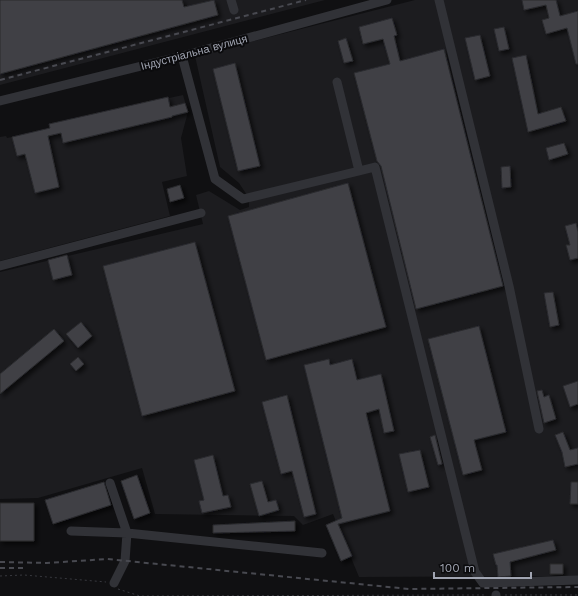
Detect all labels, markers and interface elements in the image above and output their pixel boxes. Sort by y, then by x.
street label: Індустріальна вулиця [139,32,249,73]
scale bar [434,554,531,580]
text: 100 m [440,561,475,575]

